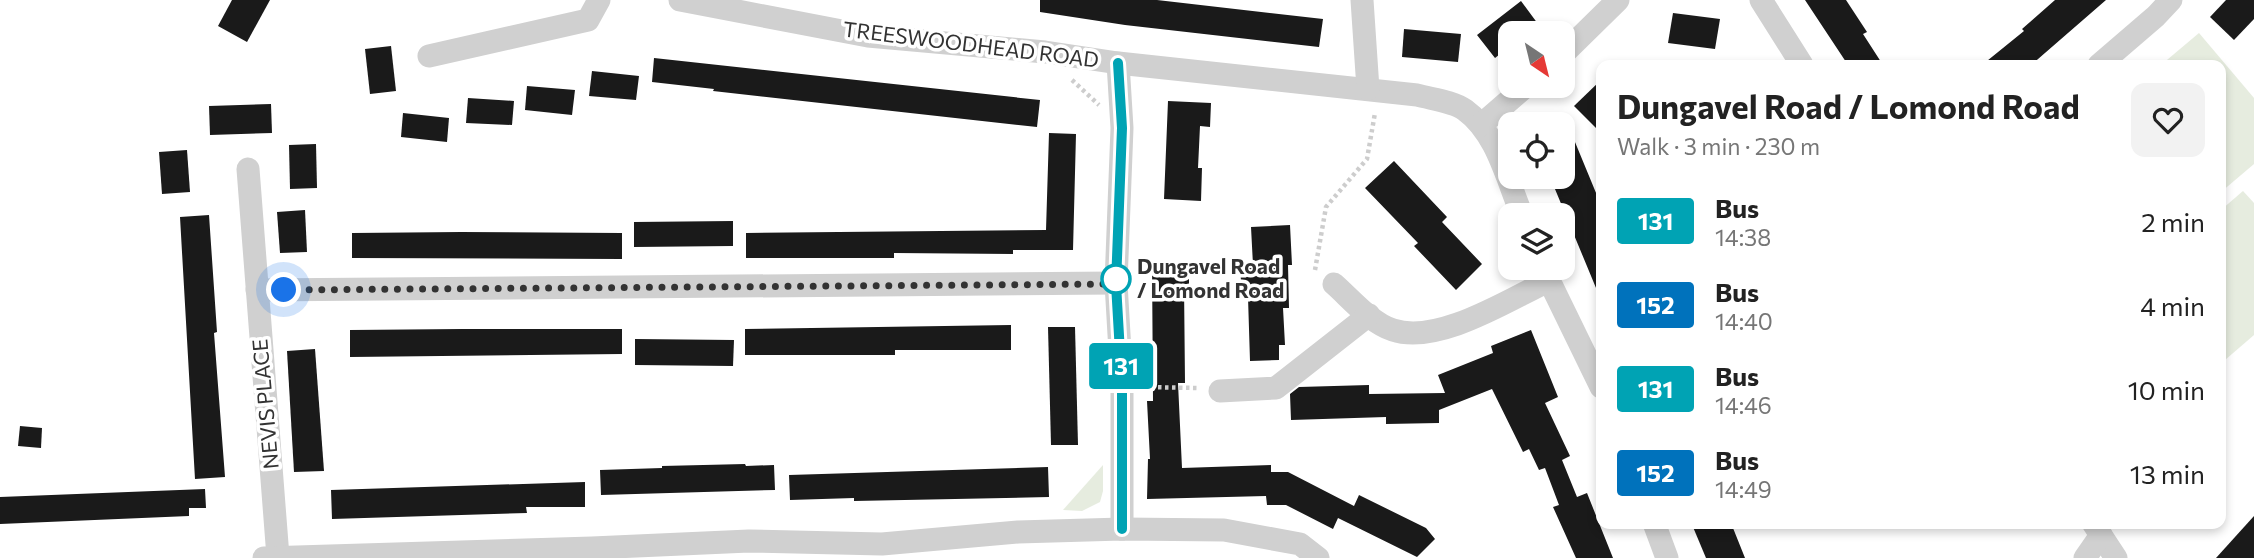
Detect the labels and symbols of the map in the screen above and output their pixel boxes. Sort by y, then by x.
street label: TREESWOODHEAD ROAD [842,15,1101,72]
north arrow [1498,21,1575,98]
place label: Dungavel Road / Lomond Road [1137,253,1284,302]
marker: Dungavel Road / Lomond Road [1101,264,1131,294]
your location [266,272,301,307]
street label: NEVIS PLACE [246,338,283,470]
line badge: 131 [1081,343,1161,389]

